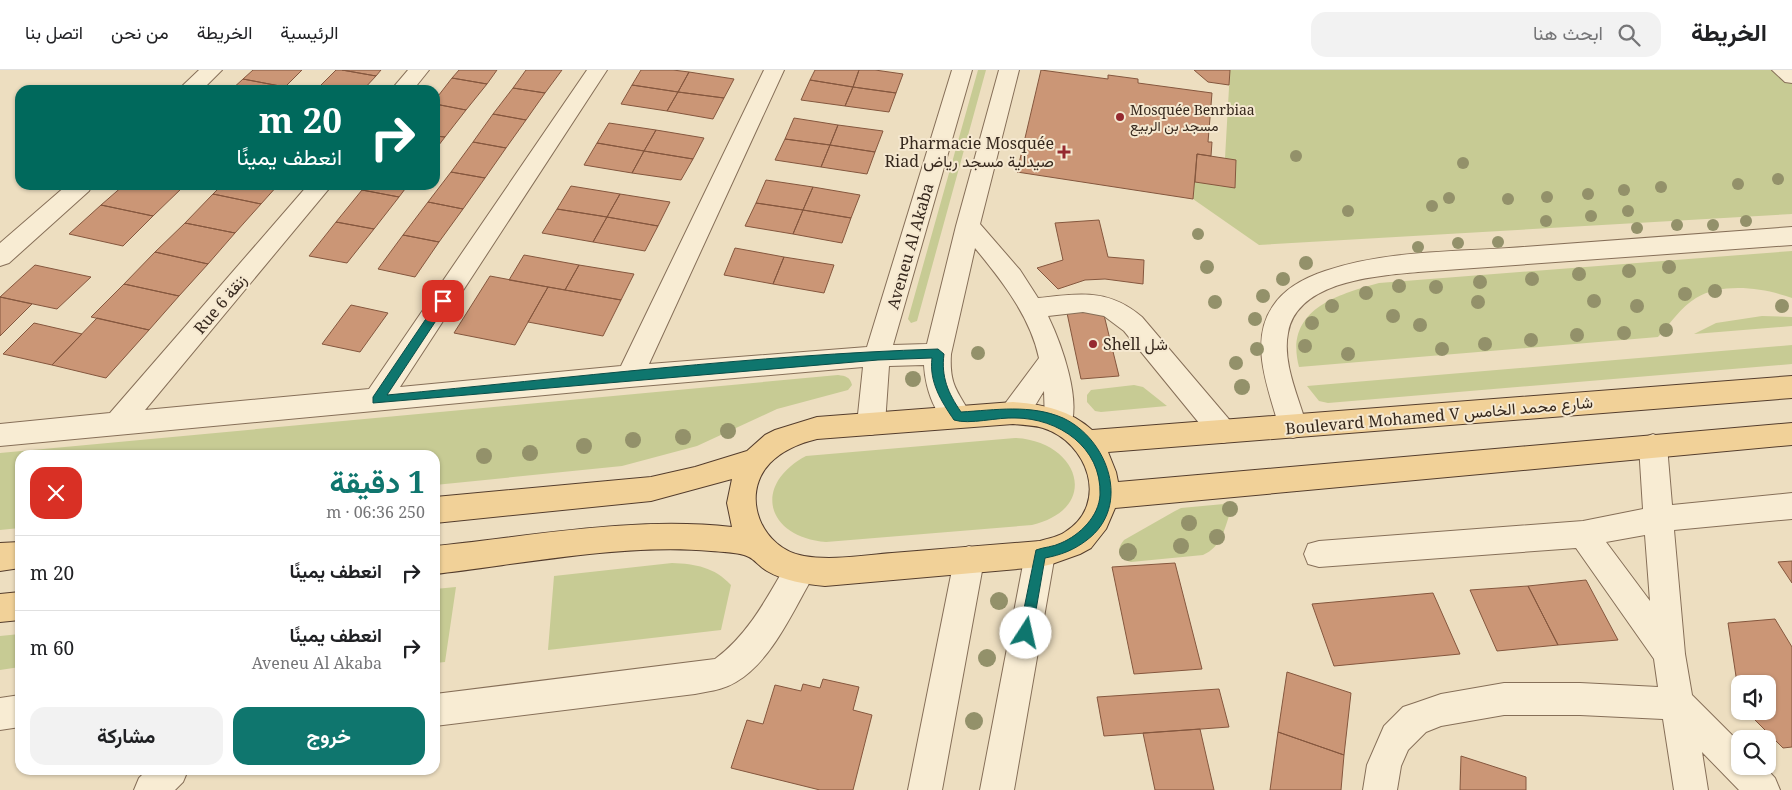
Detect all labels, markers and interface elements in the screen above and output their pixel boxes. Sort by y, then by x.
search box [1311,12,1661,57]
text: الخريطة [1691,15,1767,48]
text: اتصل بنا [25,20,83,44]
text: من نحن [111,20,169,44]
text: الخريطة [197,20,252,44]
text: الرئيسية [280,20,339,44]
text: ابحث هنا [1533,20,1603,46]
icon: search [1615,21,1643,49]
text: 20 m [259,96,342,143]
place label: Mosquée Benrbiaa مسجد بن الربيع [1130,100,1255,137]
icon: right [360,105,425,170]
marker: Mosquée Benrbiaa مسجد بن الربيع [1114,111,1126,123]
place label: Pharmacie Mosquée Riad صيدلية مسجد رياض [885,132,1054,172]
text: انعطف يمينًا [236,141,342,171]
marker: Pharmacie Mosquée Riad صيدلية مسجد رياض [1058,146,1070,158]
street label: Aveneu Al Akaba [881,180,939,312]
street label: Rue 6 زنقة [189,269,251,339]
pin [422,280,464,322]
icon: arrive [429,287,457,315]
place label: Shell شل [1103,333,1168,355]
marker: Shell شل [1087,338,1099,350]
street label: Boulevard Mohamed V شارع محمد الخامس [1284,391,1594,440]
text: 1 دقيقة [330,461,425,502]
button: close [30,467,82,519]
text: 250 m · 06:36 [326,501,425,523]
text: انعطف يمينًا [289,558,382,584]
icon: right [397,559,425,587]
text: 20 m [30,560,74,586]
position arrow [999,606,1051,658]
text: انعطف يمينًا [289,622,382,648]
icon: right [397,634,425,662]
text: 60 m [30,635,74,661]
text: Aveneu Al Akaba [252,652,382,674]
map controls [1731,675,1776,775]
button: sound [1731,675,1776,720]
button: مشاركة [30,707,223,765]
button: خروج [233,707,425,765]
button: search [1731,730,1776,775]

